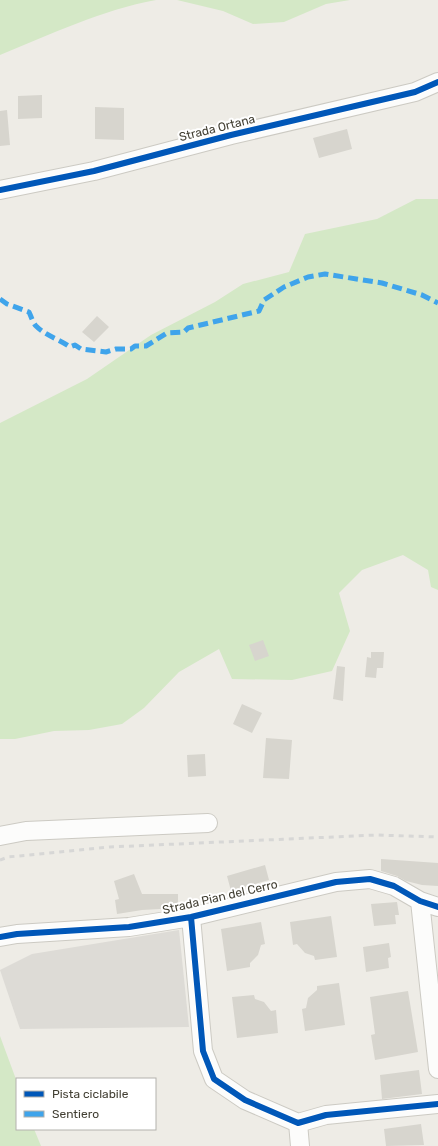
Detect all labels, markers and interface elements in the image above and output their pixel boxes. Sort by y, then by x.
street label: Strada Ortana [178,112,256,144]
street label: Strada Pian del Cerro [161,877,279,917]
legend [16,1078,156,1130]
text: Pista ciclabile [52,1087,129,1101]
text: Sentiero [52,1107,99,1121]

